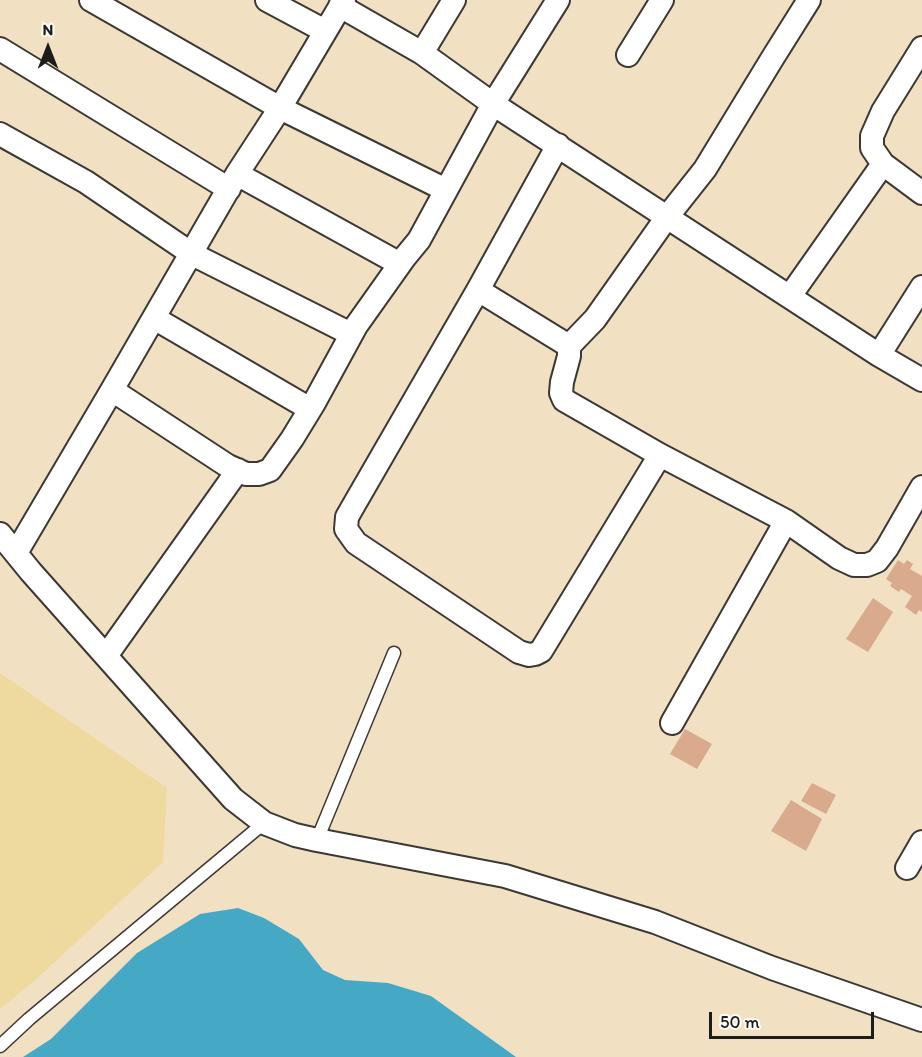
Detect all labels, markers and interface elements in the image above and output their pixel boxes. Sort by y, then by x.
north arrow [18,18,78,78]
text: N [43,20,53,39]
scale bar [712,1000,877,1038]
text: 50 m [720,1011,760,1033]

